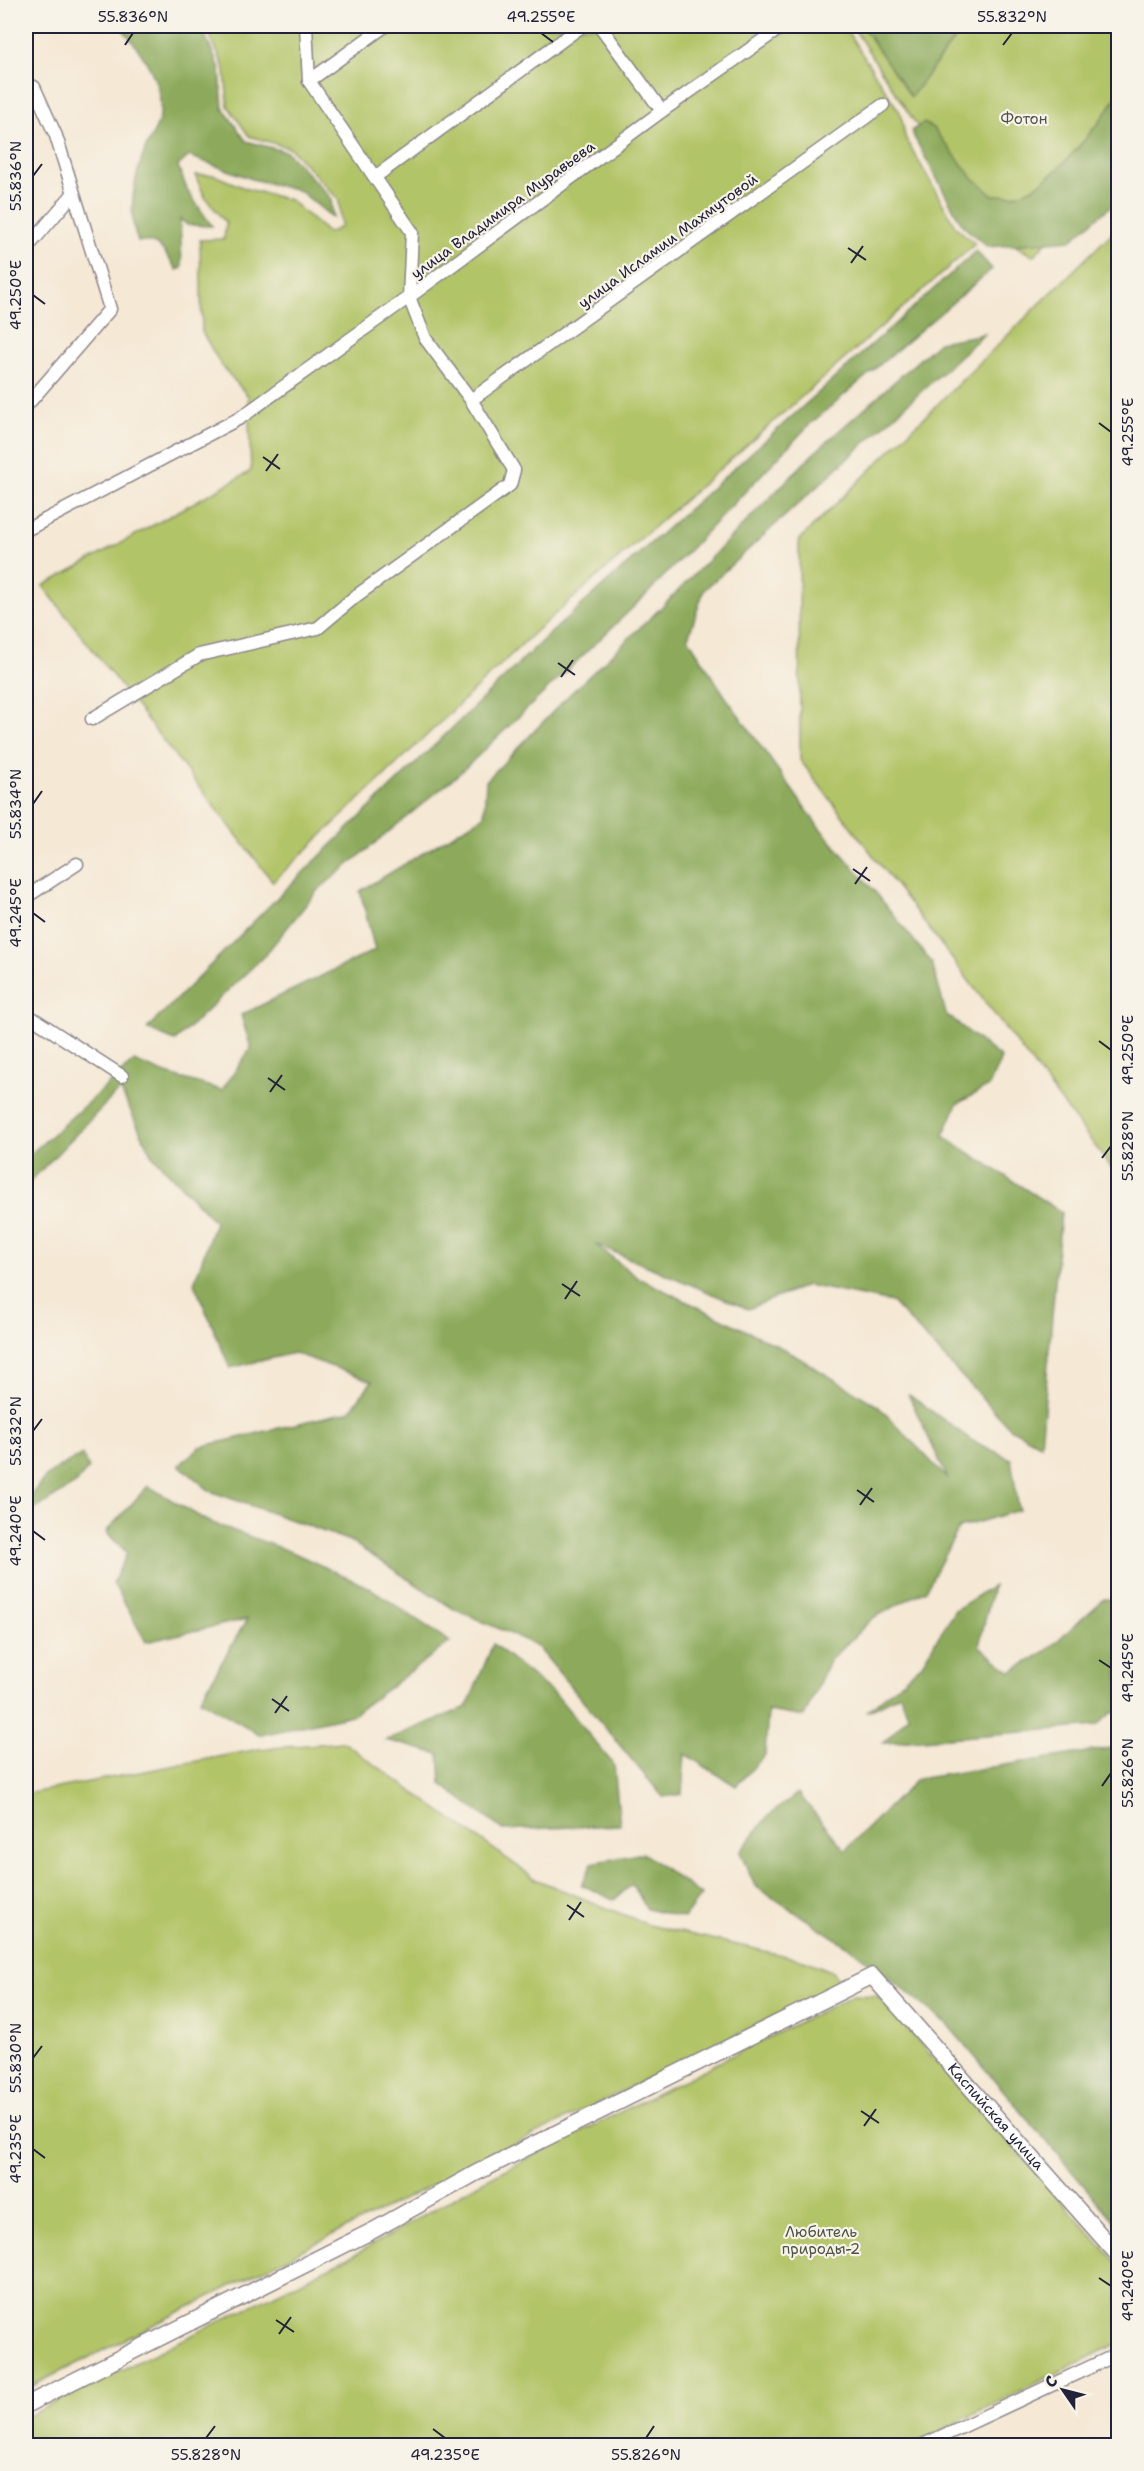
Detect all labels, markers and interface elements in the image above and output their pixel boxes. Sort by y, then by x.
text: 55.836°N [98,7,168,27]
text: 49.255°E [507,7,575,27]
text: 55.832°N [977,7,1047,27]
park label: Фотон [1001,109,1047,129]
street label: улица Владимира Муравьева [407,136,600,284]
text: 55.836°N [6,141,26,211]
street label: улица Исламии Махмутовой [574,169,762,313]
text: 49.250°E [6,260,26,330]
text: 49.255°E [1118,398,1138,466]
text: 55.834°N [6,769,26,839]
text: 49.245°E [6,878,26,948]
text: 49.250°E [1118,1015,1138,1085]
text: 55.828°N [1118,1111,1138,1181]
text: 55.832°N [6,1396,26,1466]
text: 49.240°E [6,1495,26,1567]
text: 49.245°E [1118,1633,1138,1703]
text: 55.826°N [1118,1738,1138,1808]
text: 55.830°N [6,2023,26,2093]
street label: Каспийская улица [943,2059,1049,2175]
text: 49.235°E [6,2114,26,2184]
park label: Любитель природы-2 [782,2222,860,2259]
text: 49.240°E [1118,2250,1138,2322]
north arrow [1033,2360,1093,2420]
text: С [1040,2371,1063,2392]
text: 55.828°N [171,2445,241,2465]
text: 49.235°E [410,2445,480,2465]
text: 55.826°N [611,2445,681,2465]

